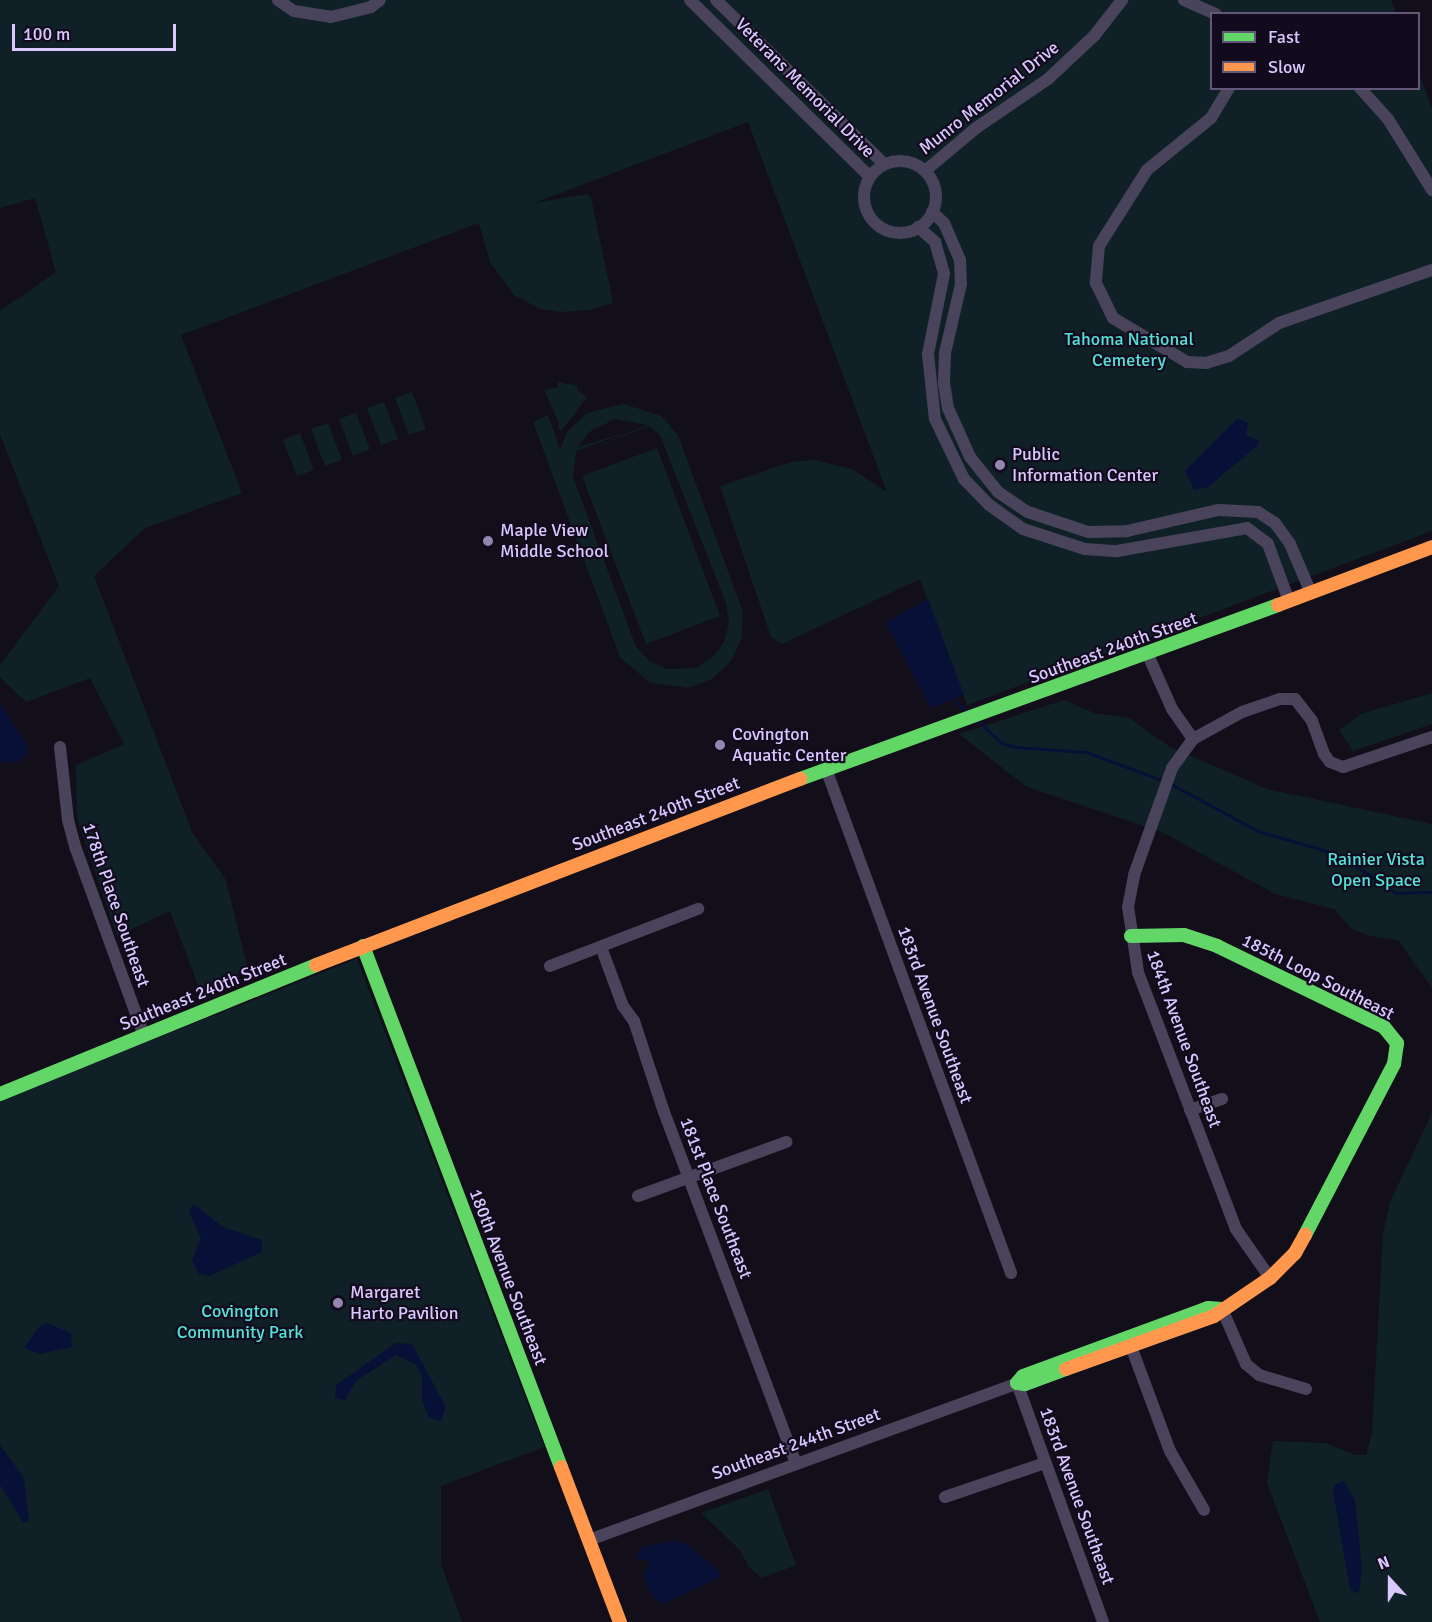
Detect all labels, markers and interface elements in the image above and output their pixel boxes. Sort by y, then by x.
scale bar [15,12,178,50]
legend [1210,12,1420,90]
street label: Veterans Memorial Drive [731,14,879,162]
text: 100 m [23,23,70,45]
text: Fast [1268,26,1300,48]
street label: Munro Memorial Drive [915,37,1063,159]
text: Slow [1268,56,1305,78]
park label: Tahoma National Cemetery [1064,329,1194,372]
place label: Public Information Center [1012,444,1158,486]
marker: Public Information Center [993,458,1007,472]
place label: Maple View Middle School [500,520,609,562]
marker: Maple View Middle School [481,534,495,548]
street label: Southeast 240th Street [1026,607,1200,689]
place label: Covington Aquatic Center [732,724,846,766]
marker: Covington Aquatic Center [713,738,727,752]
street label: Southeast 240th Street [569,772,743,856]
street label: 178th Place Southeast [78,820,154,990]
park label: Rainier Vista Open Space [1327,849,1425,892]
street label: 183rd Avenue Southeast [893,923,977,1107]
street label: 185th Loop Southeast [1238,929,1398,1025]
street label: 184th Avenue Southeast [1142,947,1226,1131]
street label: Southeast 240th Street [117,949,289,1035]
street label: 181st Place Southeast [675,1114,757,1282]
street label: 180th Avenue Southeast [464,1186,552,1368]
place label: Margaret Harto Pavilion [350,1282,458,1324]
marker: Margaret Harto Pavilion [331,1296,345,1310]
park label: Covington Community Park [177,1301,303,1344]
street label: Southeast 244th Street [709,1403,883,1485]
street label: 183rd Avenue Southeast [1035,1404,1119,1588]
north arrow [1360,1550,1420,1610]
text: N [1375,1552,1392,1575]

